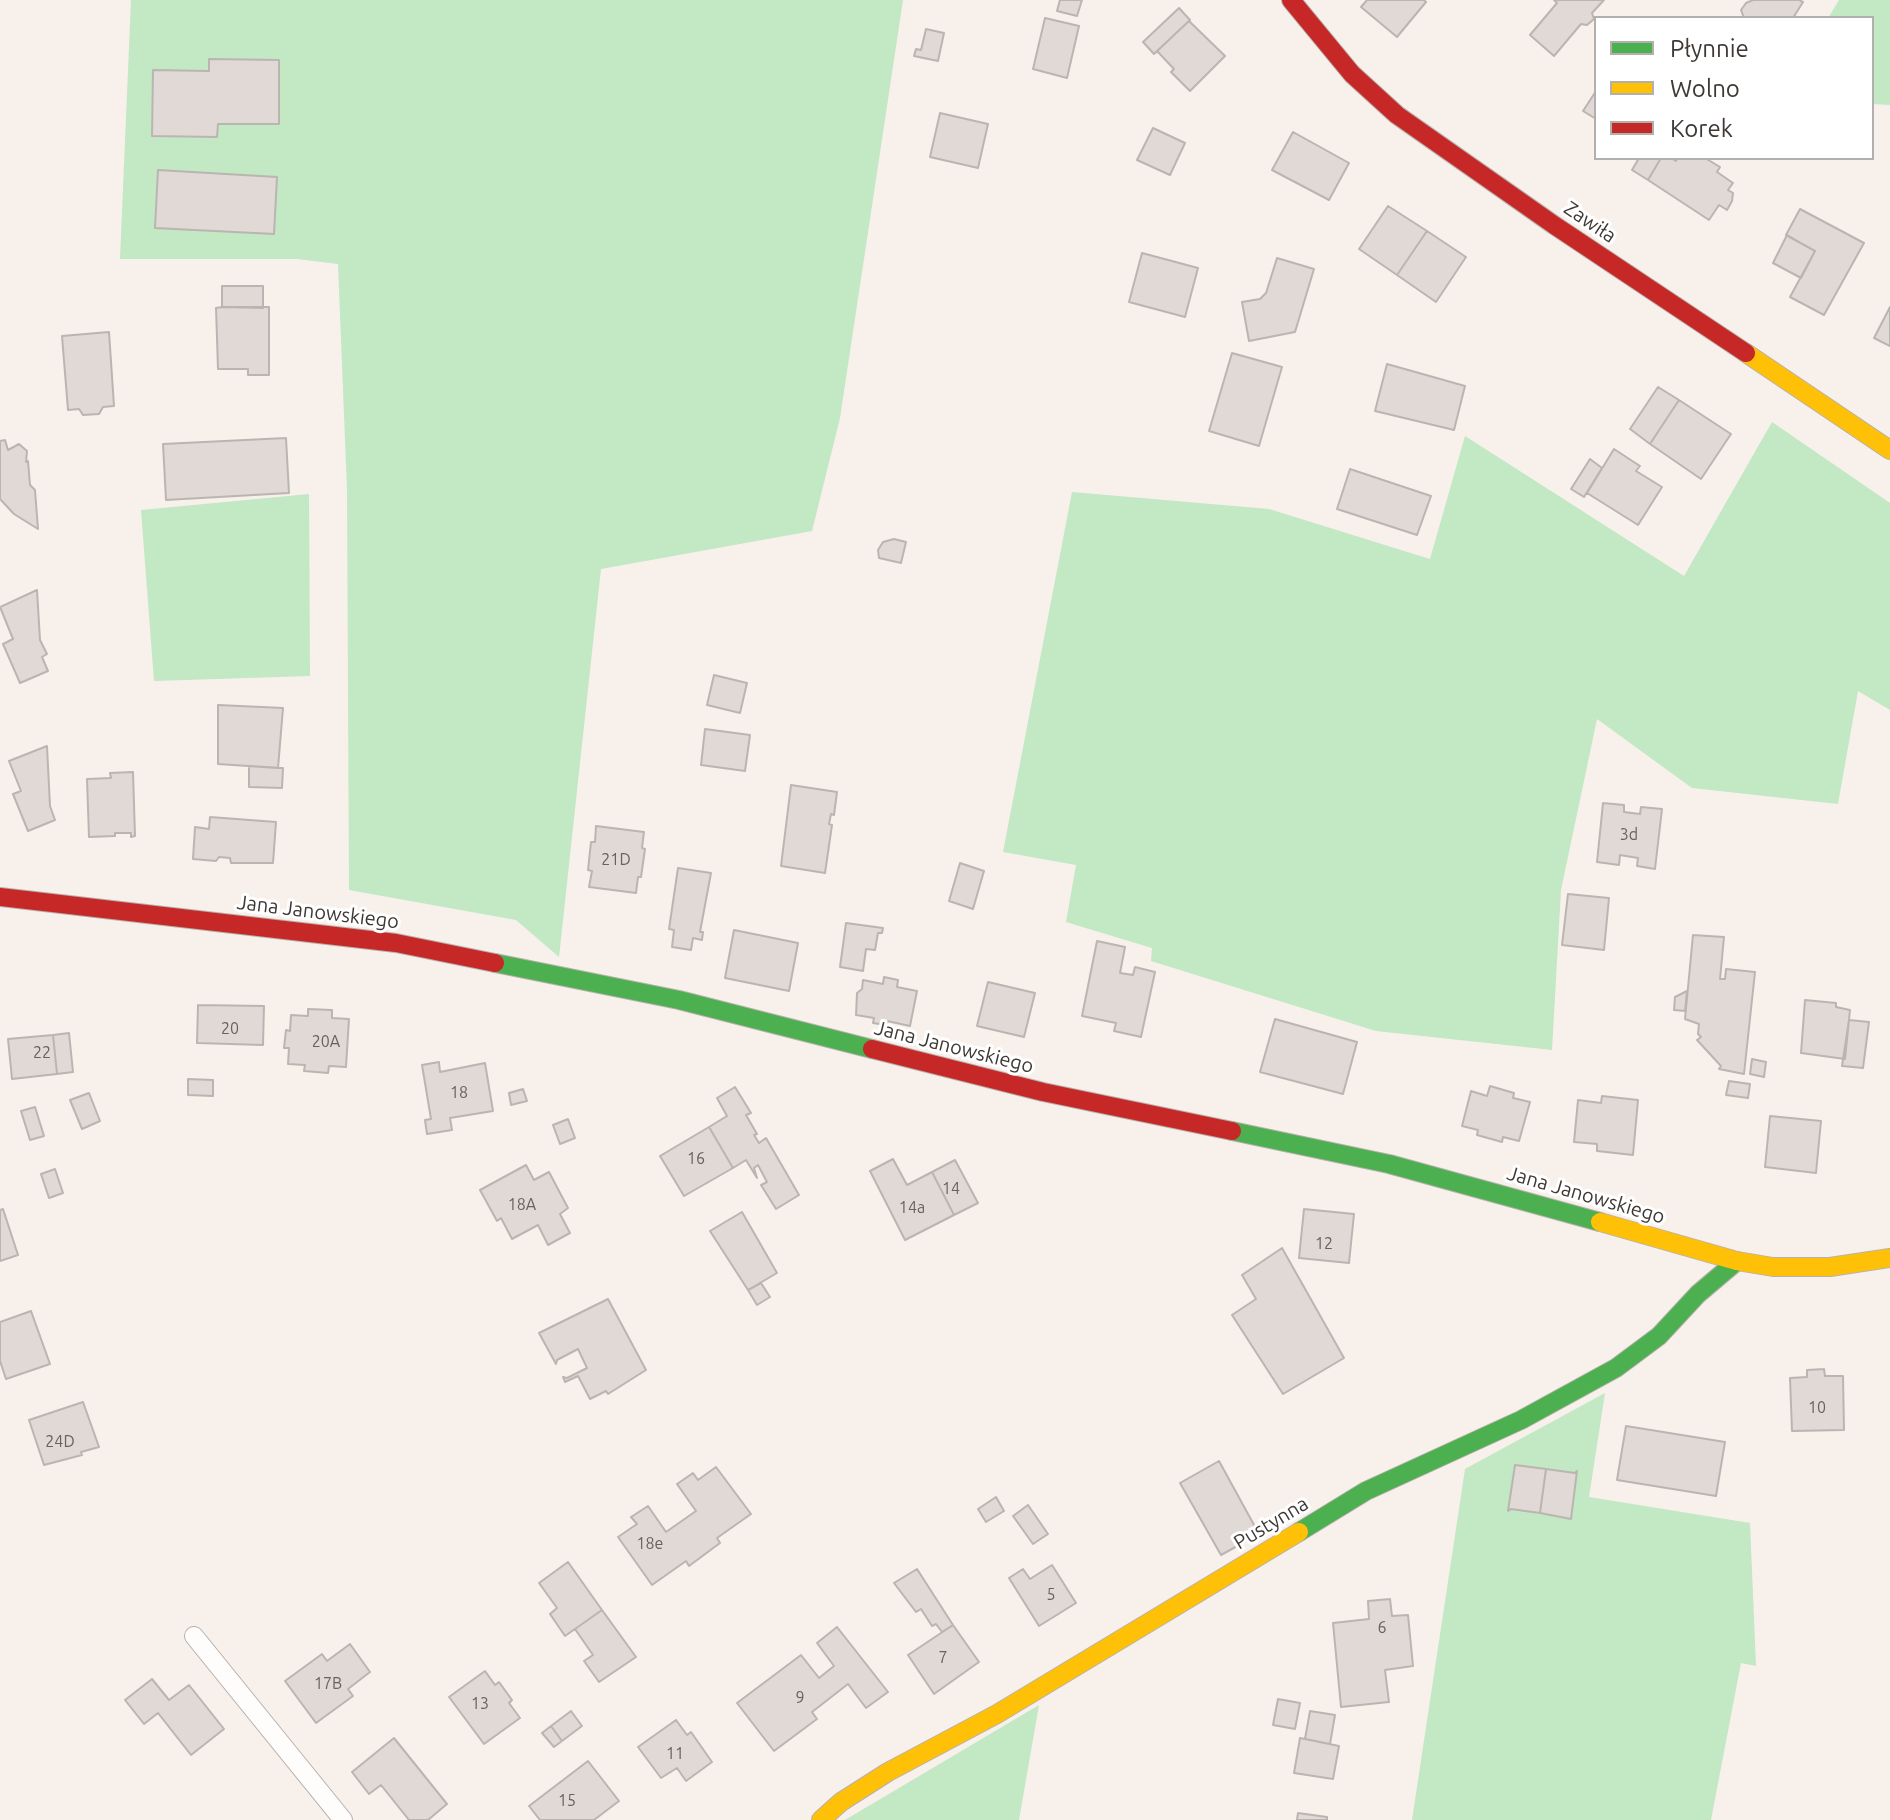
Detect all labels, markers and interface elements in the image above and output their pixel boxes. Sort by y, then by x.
legend [1594,16,1874,160]
text: Płynnie [1670,35,1749,62]
text: Wolno [1670,75,1740,102]
text: Korek [1670,115,1733,142]
street label: Zawiła [1559,196,1621,248]
house number: 3d [1620,825,1638,845]
house number: 21D [601,850,631,870]
street label: Jana Janowskiego [236,890,400,934]
street label: Jana Janowskiego [872,1016,1036,1078]
house number: 20 [221,1019,239,1039]
house number: 20A [312,1032,340,1052]
house number: 22 [33,1043,51,1063]
house number: 18 [450,1083,468,1103]
house number: 16 [687,1149,705,1169]
street label: Jana Janowskiego [1504,1161,1668,1229]
house number: 14 [942,1179,960,1199]
house number: 18A [508,1195,536,1215]
house number: 14a [899,1198,925,1218]
house number: 12 [1315,1234,1333,1254]
house number: 10 [1808,1398,1826,1418]
house number: 24D [45,1432,75,1452]
street label: Pustynna [1229,1491,1313,1555]
house number: 18e [637,1534,663,1554]
house number: 5 [1046,1585,1056,1605]
house number: 6 [1377,1618,1387,1638]
house number: 7 [938,1648,948,1668]
house number: 17B [314,1674,342,1694]
house number: 9 [795,1688,805,1708]
house number: 13 [471,1694,489,1714]
house number: 11 [666,1744,684,1764]
house number: 15 [558,1791,576,1811]

